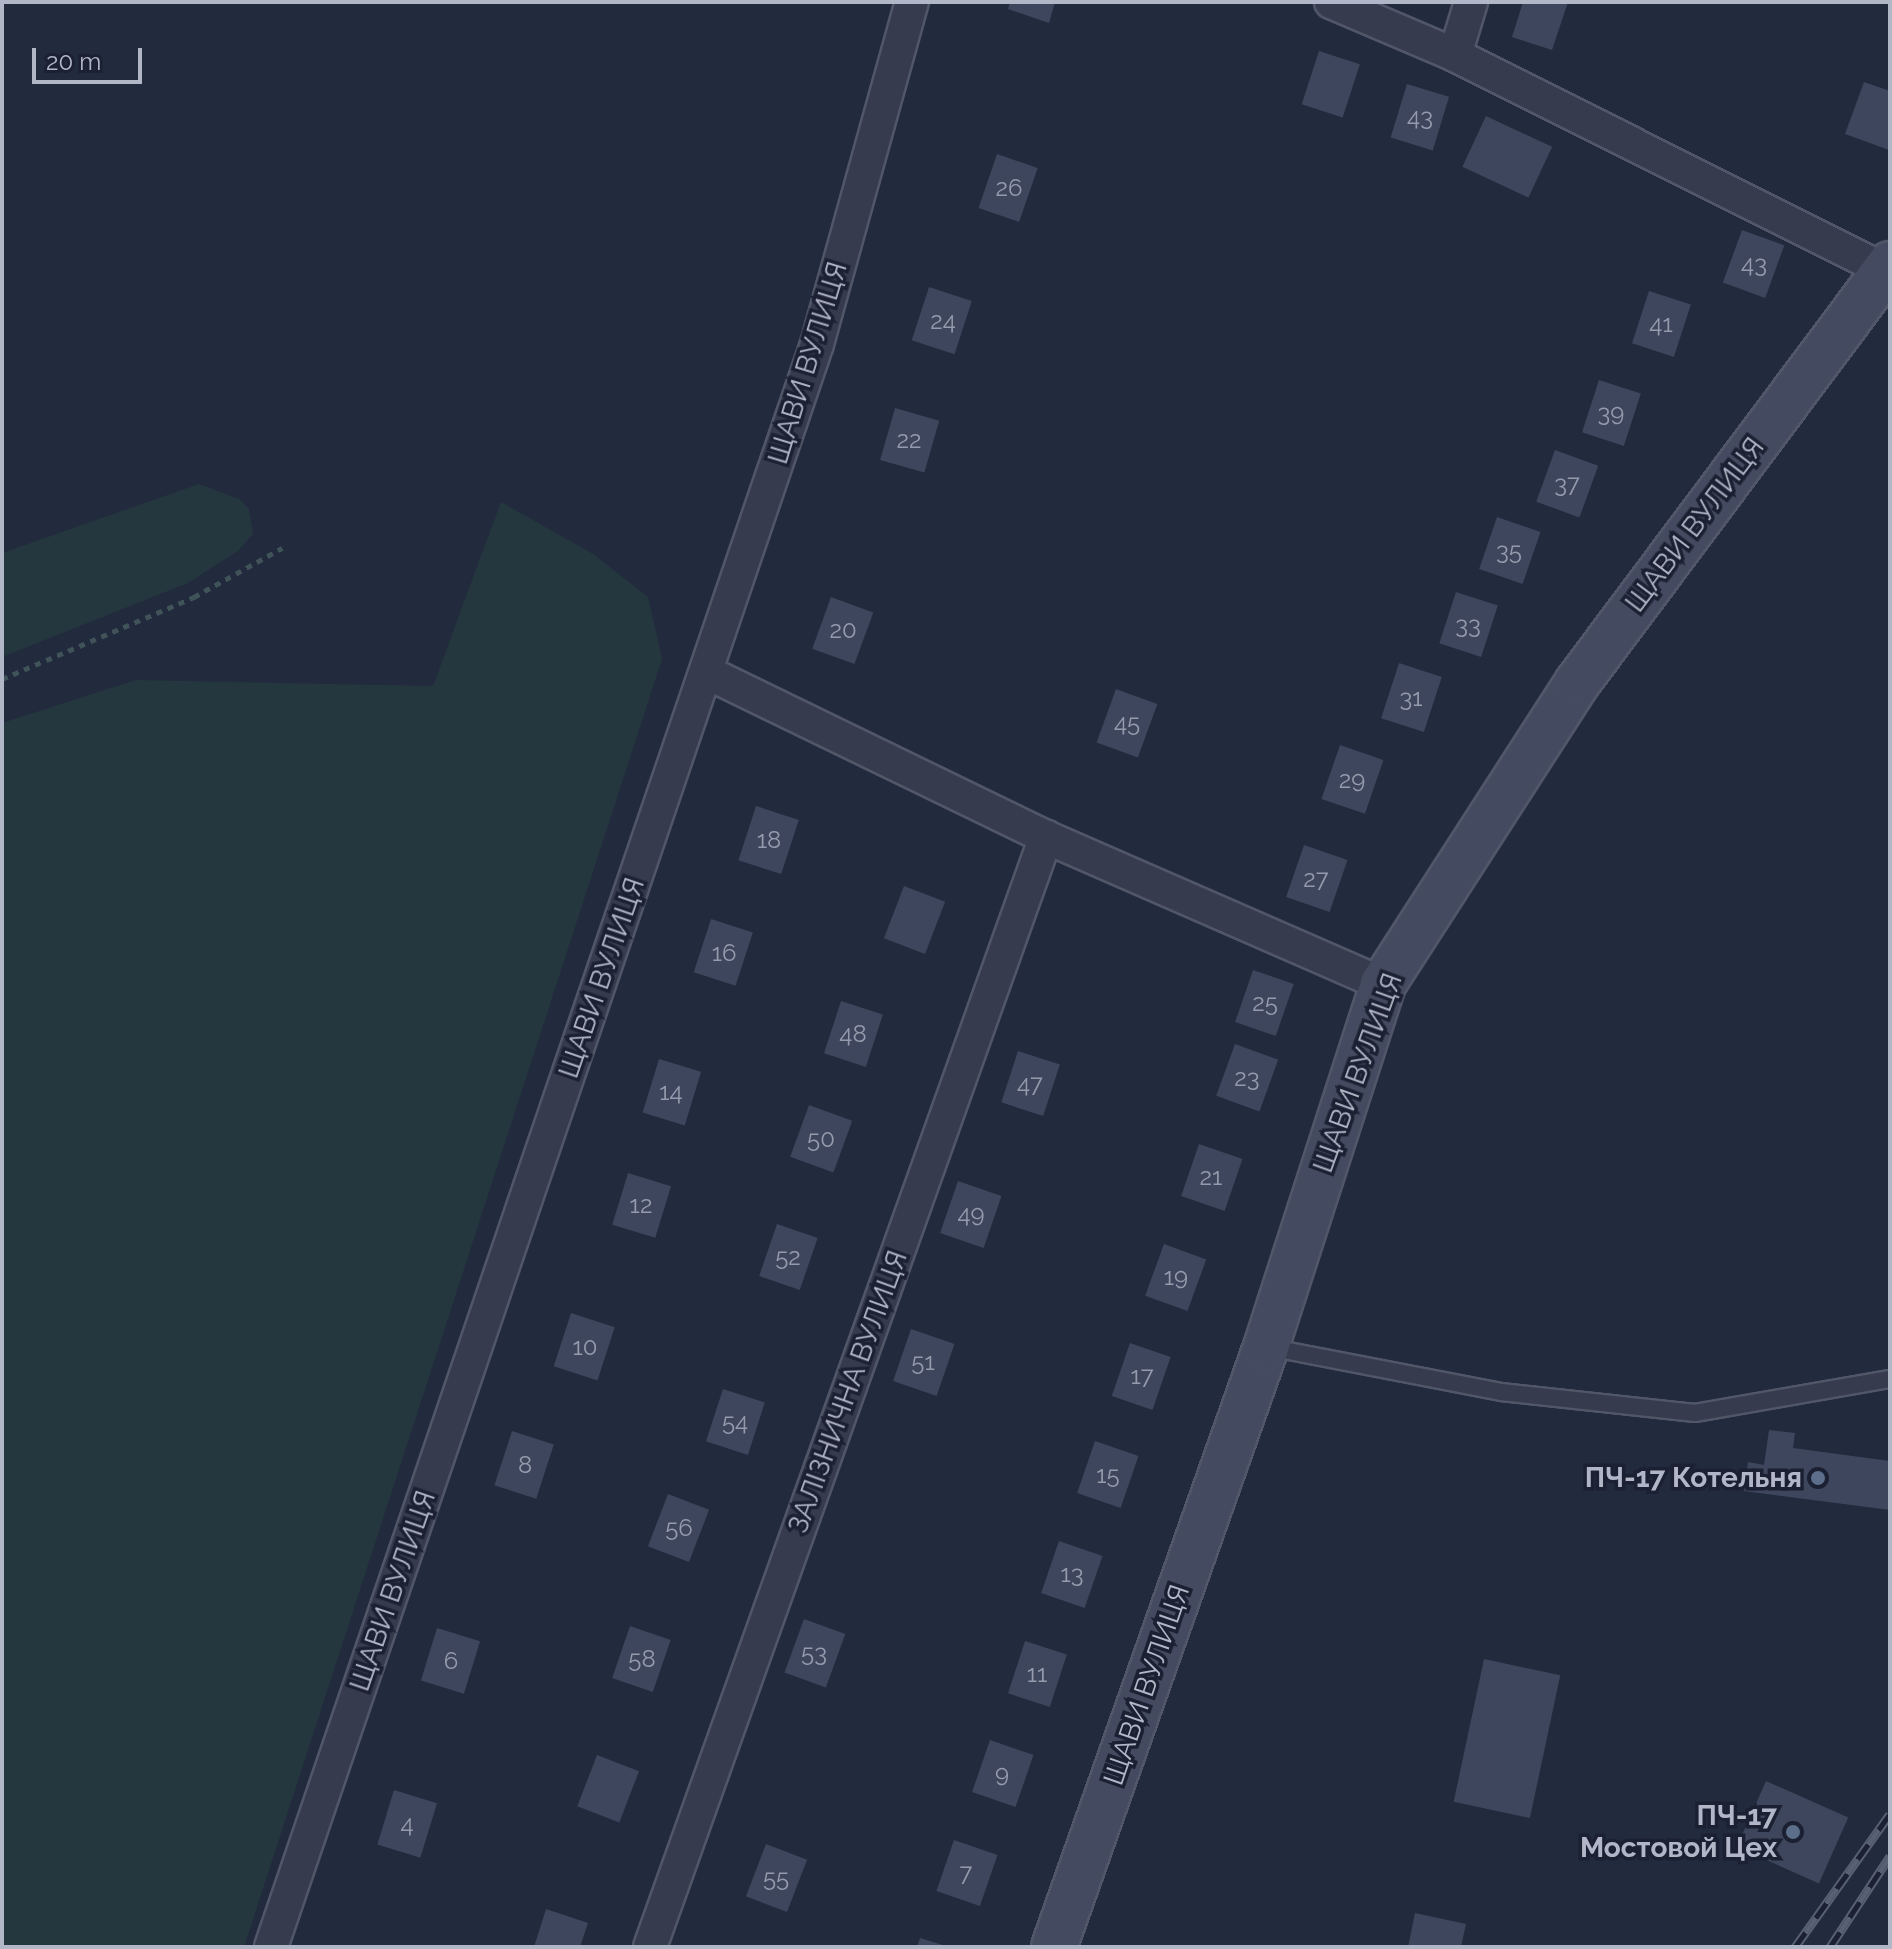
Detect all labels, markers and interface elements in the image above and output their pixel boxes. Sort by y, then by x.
scale bar [36,32,146,82]
text: 20 m [46,47,101,76]
house number: 43 [1407,103,1433,131]
house number: 26 [996,174,1022,202]
house number: 43 [1741,250,1767,278]
street label: ЩАВИ ВУЛИЦЯ [761,258,855,468]
house number: 24 [930,307,956,335]
house number: 41 [1649,310,1673,338]
house number: 39 [1598,399,1624,427]
house number: 22 [896,426,922,454]
street label: ЩАВИ ВУЛИЦЯ [1619,431,1771,619]
house number: 37 [1554,470,1580,498]
house number: 35 [1496,537,1522,565]
house number: 33 [1455,611,1481,639]
house number: 20 [829,616,857,644]
house number: 31 [1399,684,1423,712]
house number: 45 [1114,709,1140,737]
house number: 29 [1339,766,1365,794]
house number: 18 [757,826,781,854]
house number: 27 [1303,865,1329,893]
street label: ЩАВИ ВУЛИЦЯ [552,873,652,1083]
house number: 16 [712,939,736,967]
street label: ЩАВИ ВУЛИЦЯ [1306,969,1410,1177]
house number: 25 [1252,989,1278,1017]
house number: 48 [839,1020,867,1048]
house number: 23 [1234,1064,1260,1092]
house number: 47 [1017,1070,1043,1098]
house number: 14 [659,1078,683,1106]
house number: 50 [807,1125,835,1153]
house number: 21 [1200,1163,1222,1191]
house number: 12 [630,1191,652,1219]
house number: 49 [957,1200,985,1228]
house number: 52 [775,1243,801,1271]
street label: ЗАЛІЗНИЧНА ВУЛИЦЯ [781,1246,915,1538]
house number: 19 [1164,1263,1188,1291]
house number: 10 [573,1333,597,1361]
house number: 51 [911,1348,935,1376]
house number: 17 [1131,1362,1153,1390]
house number: 54 [722,1408,748,1436]
house number: 8 [518,1451,532,1479]
house number: 15 [1096,1461,1120,1489]
place label: ПЧ-17 Котельня [1585,1461,1802,1495]
marker: ПЧ-17 Котельня [1809,1469,1827,1487]
street label: ЩАВИ ВУЛИЦЯ [343,1486,443,1696]
house number: 56 [665,1514,693,1542]
house number: 13 [1060,1560,1084,1588]
street label: ЩАВИ ВУЛИЦЯ [1097,1580,1197,1790]
house number: 53 [801,1639,827,1667]
house number: 58 [628,1645,656,1673]
house number: 6 [444,1647,458,1675]
house number: 11 [1027,1660,1047,1688]
house number: 9 [995,1760,1009,1788]
place label: ПЧ-17 Мостовой Цех [1580,1799,1777,1865]
house number: 4 [400,1810,414,1838]
marker: ПЧ-17 Мостовой Цех [1784,1823,1802,1841]
house number: 7 [960,1859,972,1887]
house number: 55 [763,1864,789,1892]

